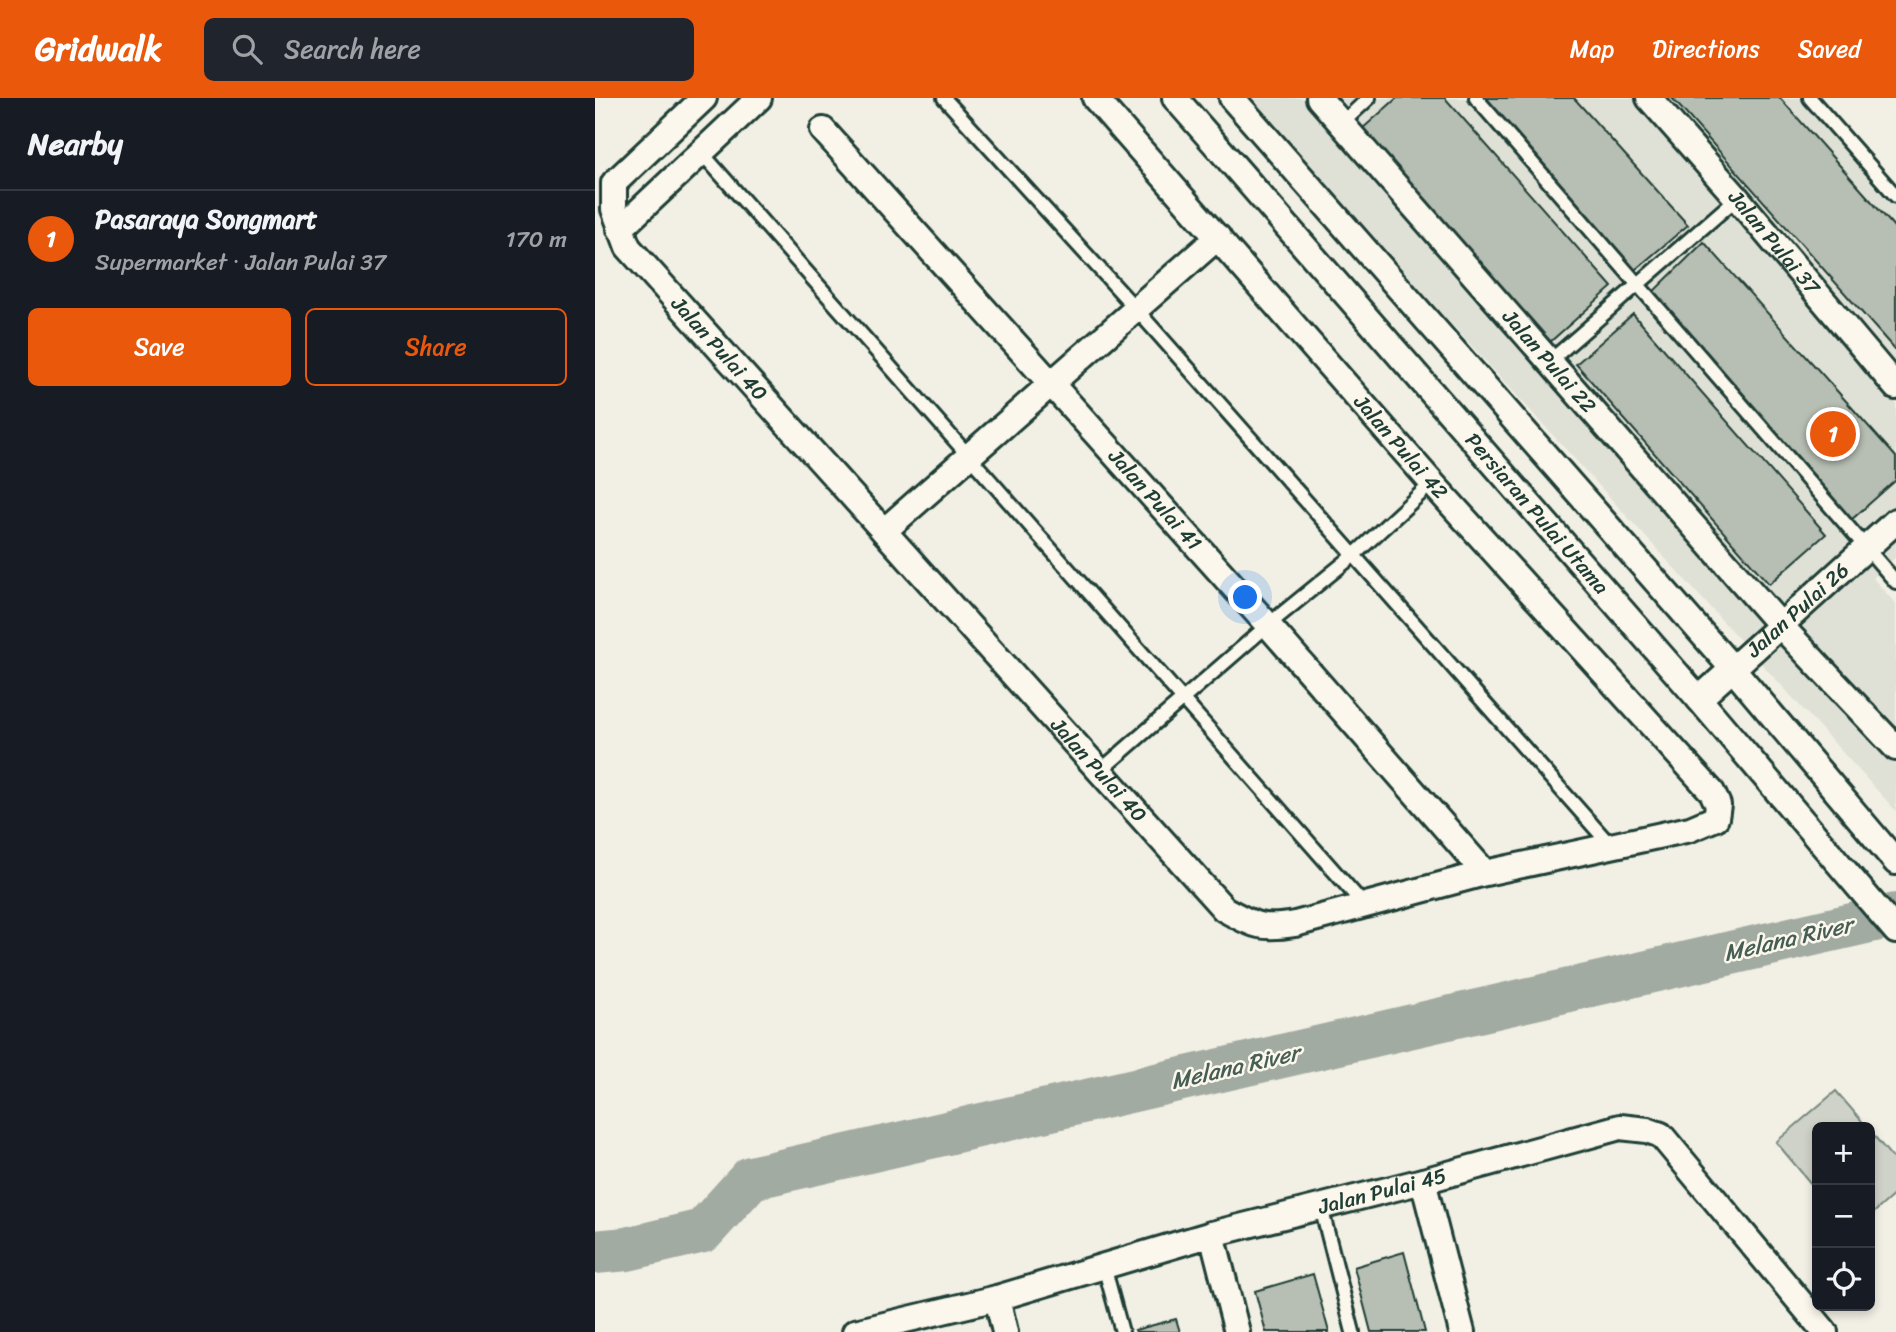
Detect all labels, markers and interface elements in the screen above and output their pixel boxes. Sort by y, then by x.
search box [204,18,694,81]
text: Gridwalk [35,20,162,78]
text: Search here [284,26,421,72]
text: Map [1570,28,1614,70]
text: Directions [1652,28,1760,70]
text: Saved [1798,28,1861,70]
icon: search [228,30,266,68]
text: Nearby [28,117,123,171]
street label: Jalan Pulai 37 [1718,180,1831,305]
text: Pasaraya Songmart [95,196,317,242]
text: 1 [46,219,56,260]
text: 170 m [506,219,567,260]
text: Supermarket · Jalan Pulai 37 [95,242,386,283]
street label: Jalan Pulai 40 [661,286,778,410]
street label: Jalan Pulai 22 [1492,299,1606,423]
button: Save [28,308,291,386]
button: Share [305,308,567,386]
street label: Jalan Pulai 42 [1343,385,1458,509]
pin: 1 [1810,408,1856,460]
street label: Persiaran Pulai Utama [1455,423,1619,604]
street label: Jalan Pulai 41 [1098,439,1212,560]
street label: Jalan Pulai 26 [1736,552,1858,668]
your location [1228,580,1262,614]
street label: Jalan Pulai 40 [1040,708,1157,832]
water label: Melana River [1720,903,1861,974]
water label: Melana River [1167,1031,1308,1102]
map controls [1812,1122,1875,1311]
button: + [1812,1122,1875,1185]
street label: Jalan Pulai 45 [1313,1156,1451,1226]
button: − [1812,1185,1875,1248]
button: locate [1812,1248,1875,1311]

